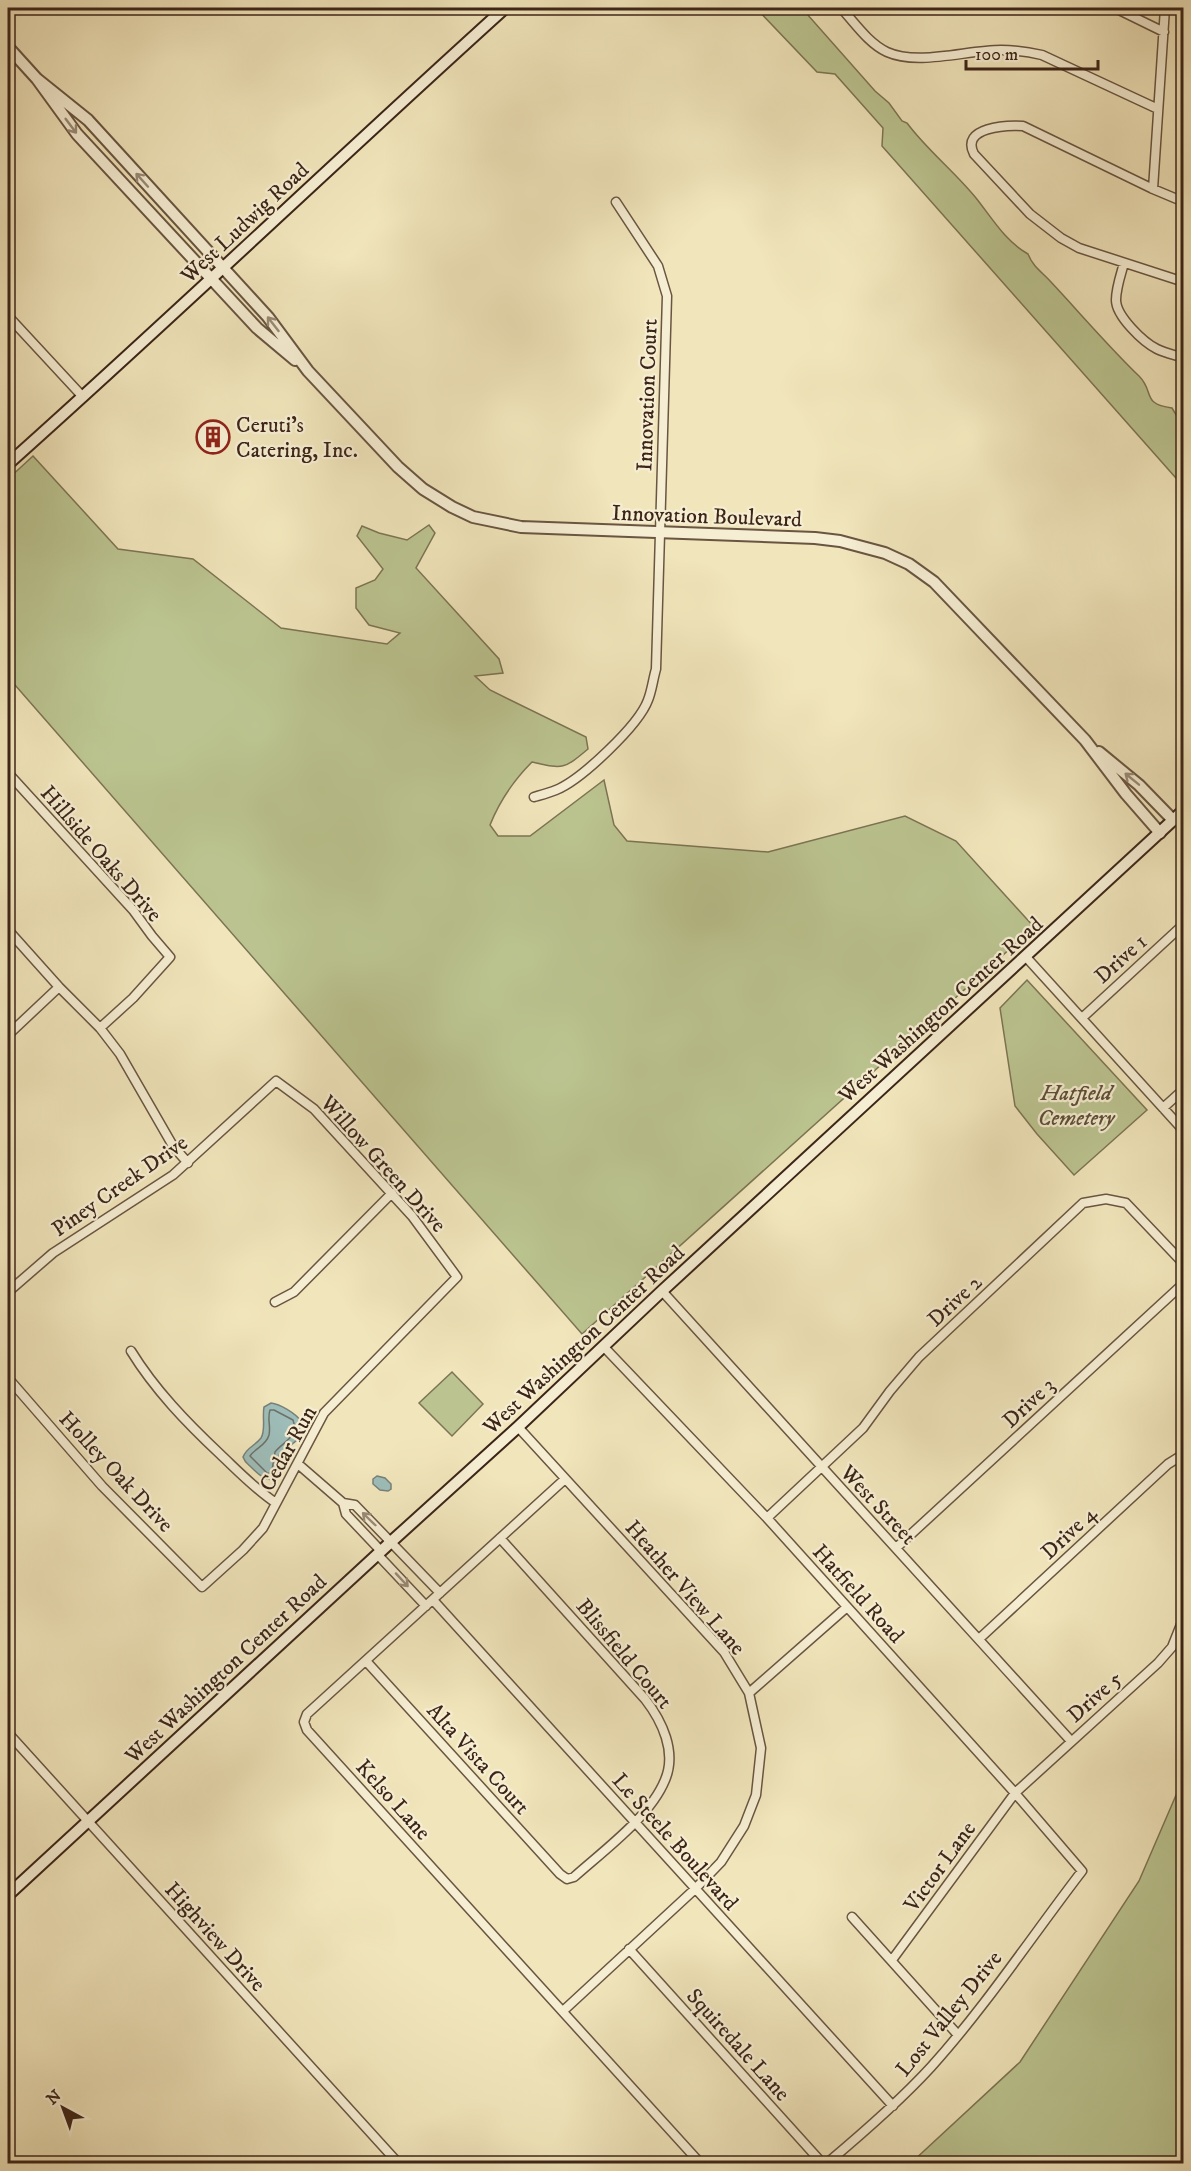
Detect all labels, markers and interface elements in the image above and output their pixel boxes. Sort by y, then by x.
scale bar [966,33,1098,71]
text: 100 m [975,44,1018,66]
one-way arrow [65,118,78,134]
street label: West Ludwig Road [175,157,315,290]
one-way arrow [135,173,149,188]
one-way arrow [267,317,280,333]
street label: Innovation Court [631,318,664,472]
place label: Ceruti's Catering, Inc. [236,412,358,464]
building icon: Ceruti's Catering, Inc. [195,419,231,455]
street label: Innovation Boulevard [611,500,803,533]
one-way arrow [1124,772,1140,785]
street label: Hillside Oaks Drive [34,780,168,928]
street label: West Washington Center Road [832,911,1049,1110]
street label: Drive 1 [1089,928,1153,990]
park label: Hatfield Cemetery [1038,1080,1116,1132]
street label: Willow Green Drive [314,1089,452,1238]
street label: Piney Creek Drive [47,1129,193,1243]
street label: West Washington Center Road [477,1240,690,1441]
street label: Drive 2 [922,1269,988,1333]
street label: Drive 3 [997,1372,1061,1434]
street label: Cedar Run [254,1401,323,1496]
street label: Holley Oak Drive [53,1406,179,1538]
street label: West Street [833,1459,922,1551]
street label: Drive 4 [1036,1500,1103,1566]
one-way arrow [361,1511,376,1526]
street label: Heather View Lane [619,1515,751,1661]
street label: Hatfield Road [806,1539,909,1649]
street label: West Washington Center Road [119,1569,332,1770]
one-way arrow [395,1573,409,1588]
street label: Blissfield Court [570,1593,678,1715]
street label: Drive 5 [1062,1665,1128,1729]
street label: Alta Vista Court [421,1698,535,1820]
street label: Kelso Lane [350,1754,436,1846]
street label: Le Steele Boulevard [606,1768,744,1916]
street label: Victor Lane [898,1816,982,1918]
street label: Highview Drive [159,1877,271,1997]
street label: Lost Valley Drive [890,1946,1008,2082]
street label: Squiredale Lane [680,1983,796,2107]
north arrow [33,2078,93,2138]
text: N [42,2086,65,2109]

